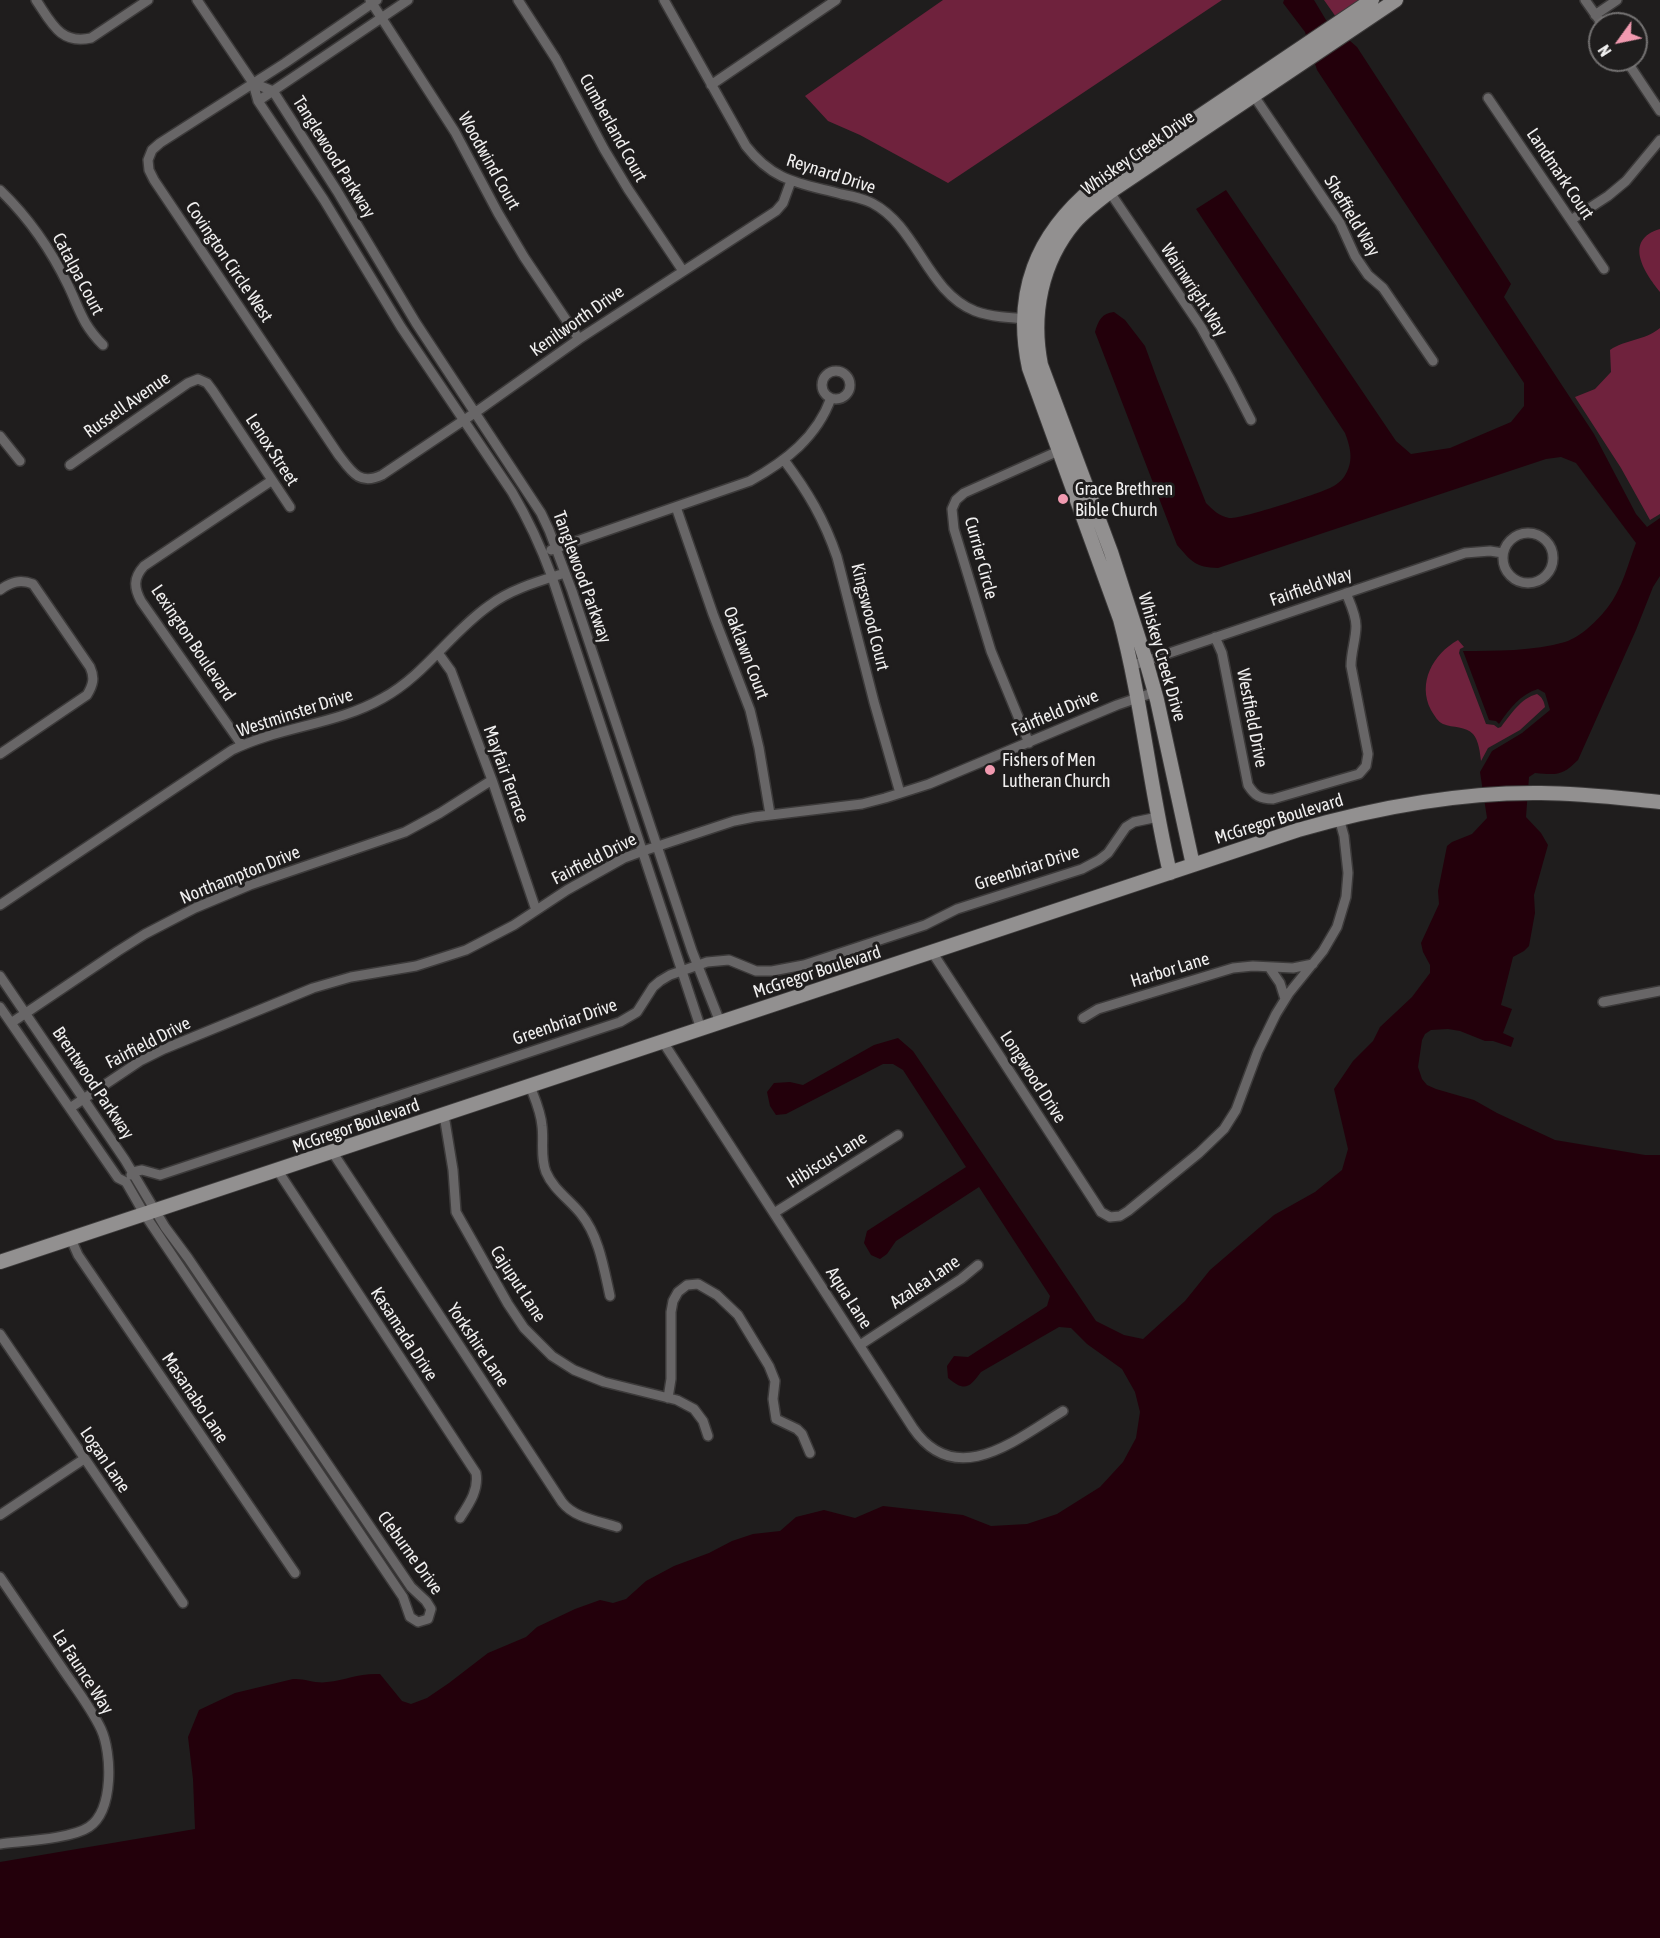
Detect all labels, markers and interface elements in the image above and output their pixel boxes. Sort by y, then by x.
north arrow [1588,12,1648,72]
text: N [1594,42,1615,60]
street label: Cumberland Court [574,70,652,186]
street label: Tanglewood Parkway [288,92,380,222]
street label: Whiskey Creek Drive [1077,106,1199,200]
street label: Woodwind Court [453,108,525,214]
street label: Landmark Court [1522,124,1598,224]
street label: Reynard Drive [784,149,878,199]
street label: Sheffield Way [1319,172,1385,260]
street label: Covington Circle West [181,198,277,326]
street label: Catalpa Court [47,229,109,319]
street label: Wainwright Way [1156,240,1232,340]
street label: Kenilworth Drive [526,281,628,361]
street label: Russell Avenue [80,367,174,443]
street label: Lenox Street [241,410,303,490]
place label: Grace Brethren Bible Church [1075,478,1173,520]
marker: Grace Brethren Bible Church [1056,492,1070,506]
street label: Tanglewood Parkway [548,508,616,646]
street label: Currier Circle [960,514,1002,602]
street label: Kingswood Court [846,561,894,673]
street label: Fairfield Way [1267,563,1355,611]
street label: Lexington Boulevard [146,581,240,705]
street label: Whiskey Creek Drive [1133,590,1191,724]
street label: Oaklawn Court [718,604,774,702]
street label: Westfield Drive [1232,667,1272,769]
street label: Westminster Drive [234,684,356,742]
street label: Fairfield Drive [1008,685,1102,741]
street label: Mayfair Terrace [478,723,534,825]
place label: Fishers of Men Lutheran Church [1002,749,1110,792]
marker: Fishers of Men Lutheran Church [983,763,997,777]
street label: McGregor Boulevard [1212,789,1346,849]
street label: Fairfield Drive [548,828,640,890]
street label: Northampton Drive [177,841,303,909]
street label: Greenbriar Drive [972,841,1082,895]
street label: McGregor Boulevard [750,941,884,1003]
street label: Harbor Lane [1128,948,1212,992]
street label: Greenbriar Drive [510,994,620,1050]
street label: Fairfield Drive [102,1012,194,1074]
street label: Brentwood Parkway [47,1023,139,1143]
street label: Longwood Drive [995,1027,1071,1127]
street label: McGregor Boulevard [290,1094,422,1158]
street label: Hibiscus Lane [783,1127,871,1193]
street label: Cajuput Lane [485,1242,551,1326]
street label: Azalea Lane [886,1251,964,1313]
street label: Aqua Lane [821,1263,877,1333]
street label: Kasamada Drive [366,1283,442,1385]
street label: Yorkshire Lane [442,1299,514,1391]
street label: Masanabo Lane [157,1349,233,1447]
street label: Logan Lane [75,1423,135,1497]
street label: Cleburne Drive [373,1507,447,1599]
street label: La Faunce Way [48,1626,118,1718]

